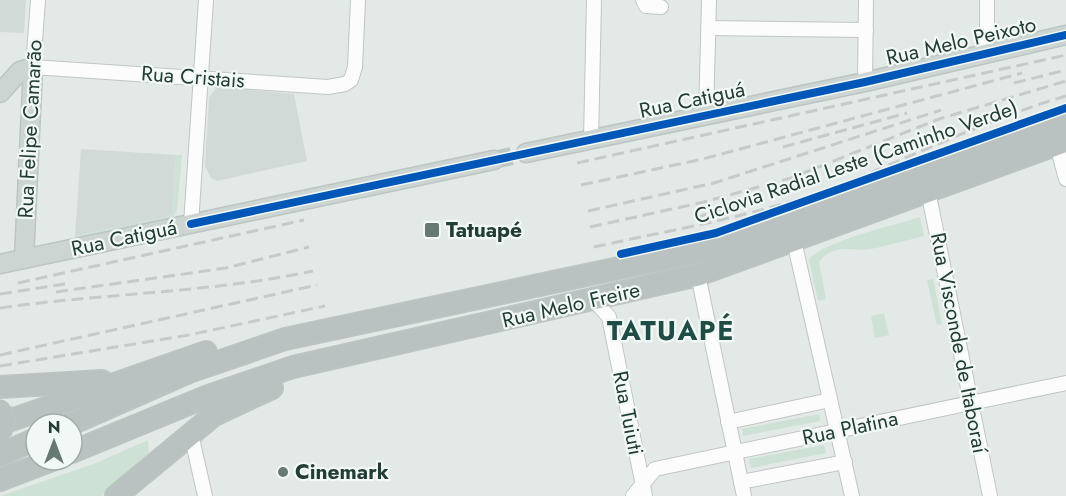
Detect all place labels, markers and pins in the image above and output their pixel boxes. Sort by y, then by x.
place label: Tatuapé [446,215,522,245]
marker: Tatuapé [423,221,441,239]
place label: Cinemark [295,457,389,487]
marker: Cinemark [276,465,290,479]

